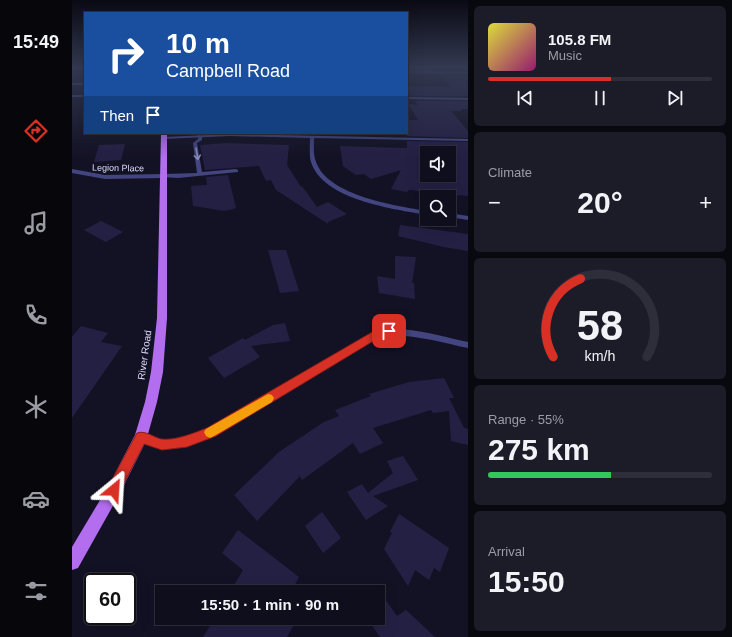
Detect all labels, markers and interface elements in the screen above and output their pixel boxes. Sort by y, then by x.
icon: right [100,28,152,80]
text: 10 m [166,28,230,59]
text: 105.8 FM [548,31,611,48]
text: 15:49 [13,32,59,52]
text: Music [548,48,582,63]
text: Campbell Road [166,61,290,81]
icon: previous [514,87,536,109]
icon: pause [589,87,611,109]
icon: next [664,87,686,109]
icon: arrive [142,104,164,126]
text: Then [100,107,134,124]
icon: directions [22,117,50,145]
map controls [420,146,456,226]
button: sound [420,146,456,182]
one-way arrow [193,147,201,160]
street label: Legion Place [92,163,144,173]
text: Climate [488,165,532,180]
text: 20° [577,186,623,219]
button: search [420,190,456,226]
text: − [488,190,501,215]
text: + [699,190,712,215]
icon: music [22,209,50,237]
icon: phone [22,301,50,329]
text: 58 [577,301,623,348]
pin [372,314,406,348]
icon: arrive [378,320,400,342]
street label: River Road [136,330,153,381]
text: km/h [585,347,616,363]
icon: climate [22,393,50,421]
text: Range · 55% [488,412,564,427]
text: 275 km [488,433,590,466]
position arrow [93,469,135,511]
icon: car [22,485,50,513]
text: Arrival [488,544,525,559]
text: 15:50 [488,565,565,598]
speed limit sign: 60 [84,573,136,625]
icon: filters [22,577,50,605]
text: 15:50 · 1 min · 90 m [201,596,339,613]

